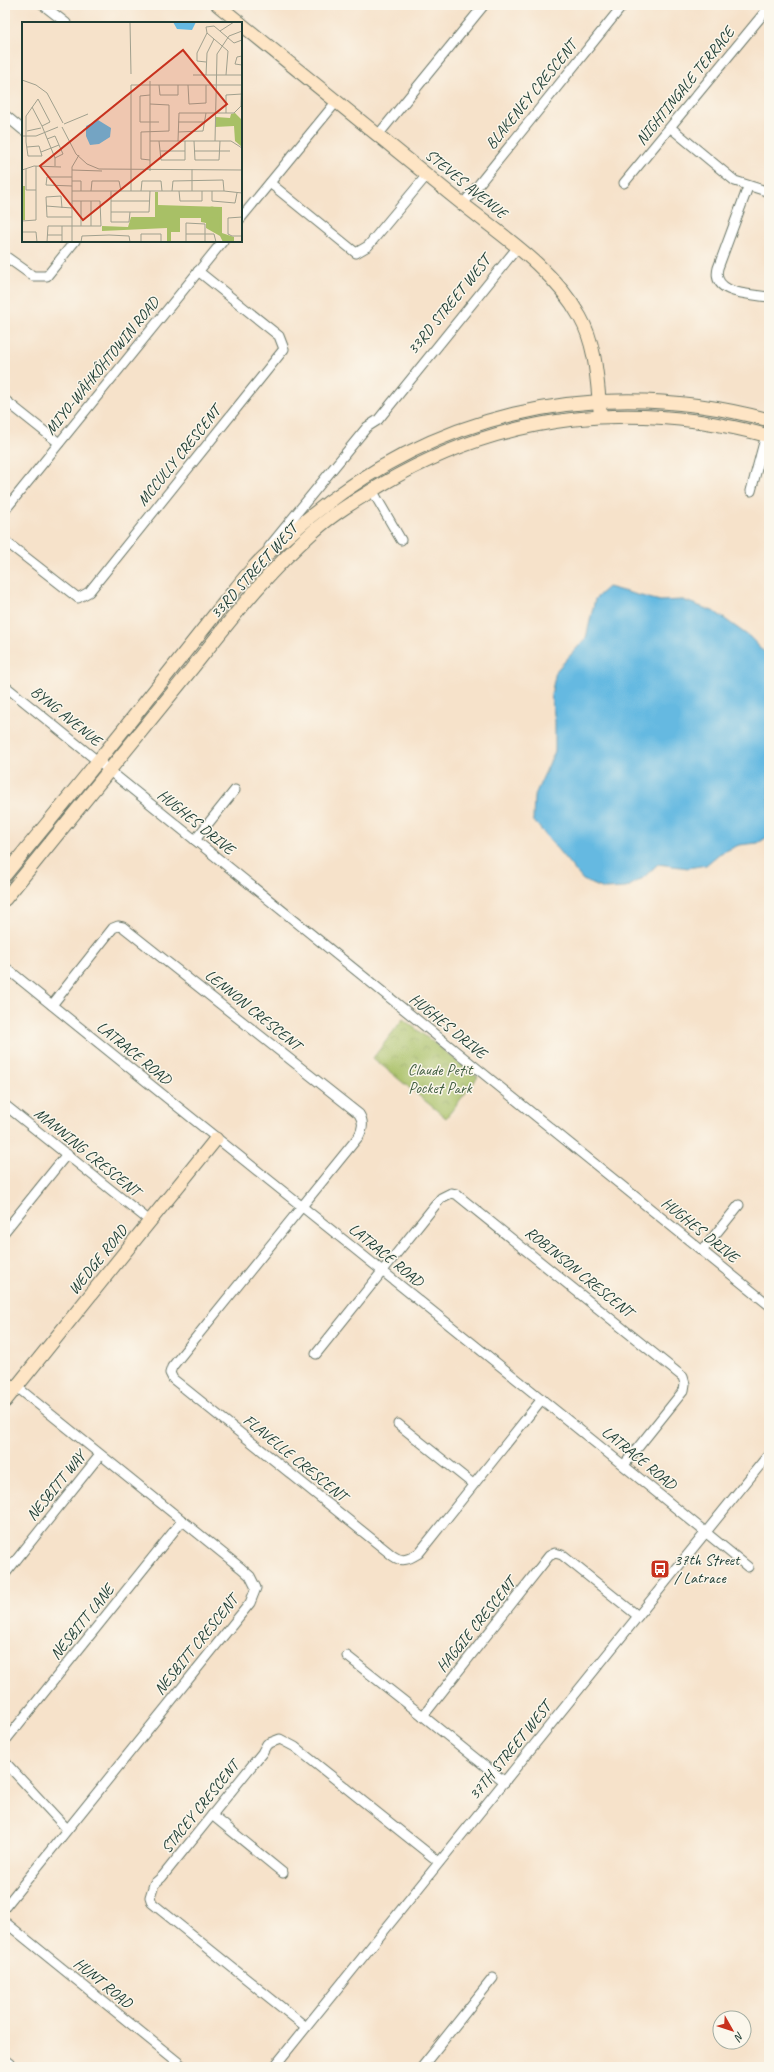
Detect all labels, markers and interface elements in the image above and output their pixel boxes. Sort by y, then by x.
street label: NIGHTINGALE TERRACE [631,21,740,149]
inset map [22,22,242,242]
street label: BLAKENEY CRESCENT [481,34,583,153]
street label: STEVES AVENUE [421,145,513,225]
street label: 33RD STREET WEST [403,248,498,359]
street label: MIYO-WÂHKÔHTOWIN ROAD [40,292,165,439]
street label: MCCULLY CRESCENT [133,398,228,510]
street label: 33RD STREET WEST [206,516,305,623]
street label: BYNG AVENUE [27,682,107,752]
street label: HUGHES DRIVE [153,785,240,861]
street label: LENNON CRESCENT [201,965,308,1057]
street label: HUGHES DRIVE [405,989,492,1065]
street label: LATRACE ROAD [93,1017,177,1090]
park label: Claude Petit Pocket Park [408,1060,474,1098]
street label: MANNING CRESCENT [30,1103,147,1203]
street label: HUGHES DRIVE [657,1193,744,1269]
street label: LATRACE ROAD [345,1219,429,1292]
street label: WEDGE ROAD [64,1220,133,1299]
street label: ROBINSON CRESCENT [521,1222,640,1324]
street label: FLAVELLE CRESCENT [239,1410,354,1508]
street label: LATRACE ROAD [598,1422,682,1495]
street label: NESBITT WAY [22,1445,92,1525]
place label: 37th Street / Latrace [674,1550,741,1588]
bus stop icon: 37th Street / Latrace [649,1558,671,1580]
street label: HAGGIE CRESCENT [432,1570,523,1676]
street label: NESBITT LANE [46,1578,120,1664]
street label: NESBITT CRESCENT [150,1588,245,1699]
street label: 37TH STREET WEST [464,1694,559,1804]
street label: STACEY CRESCENT [156,1754,246,1857]
street label: HUNT ROAD [70,1953,138,2014]
north arrow [712,2010,752,2050]
text: N [731,2029,747,2045]

